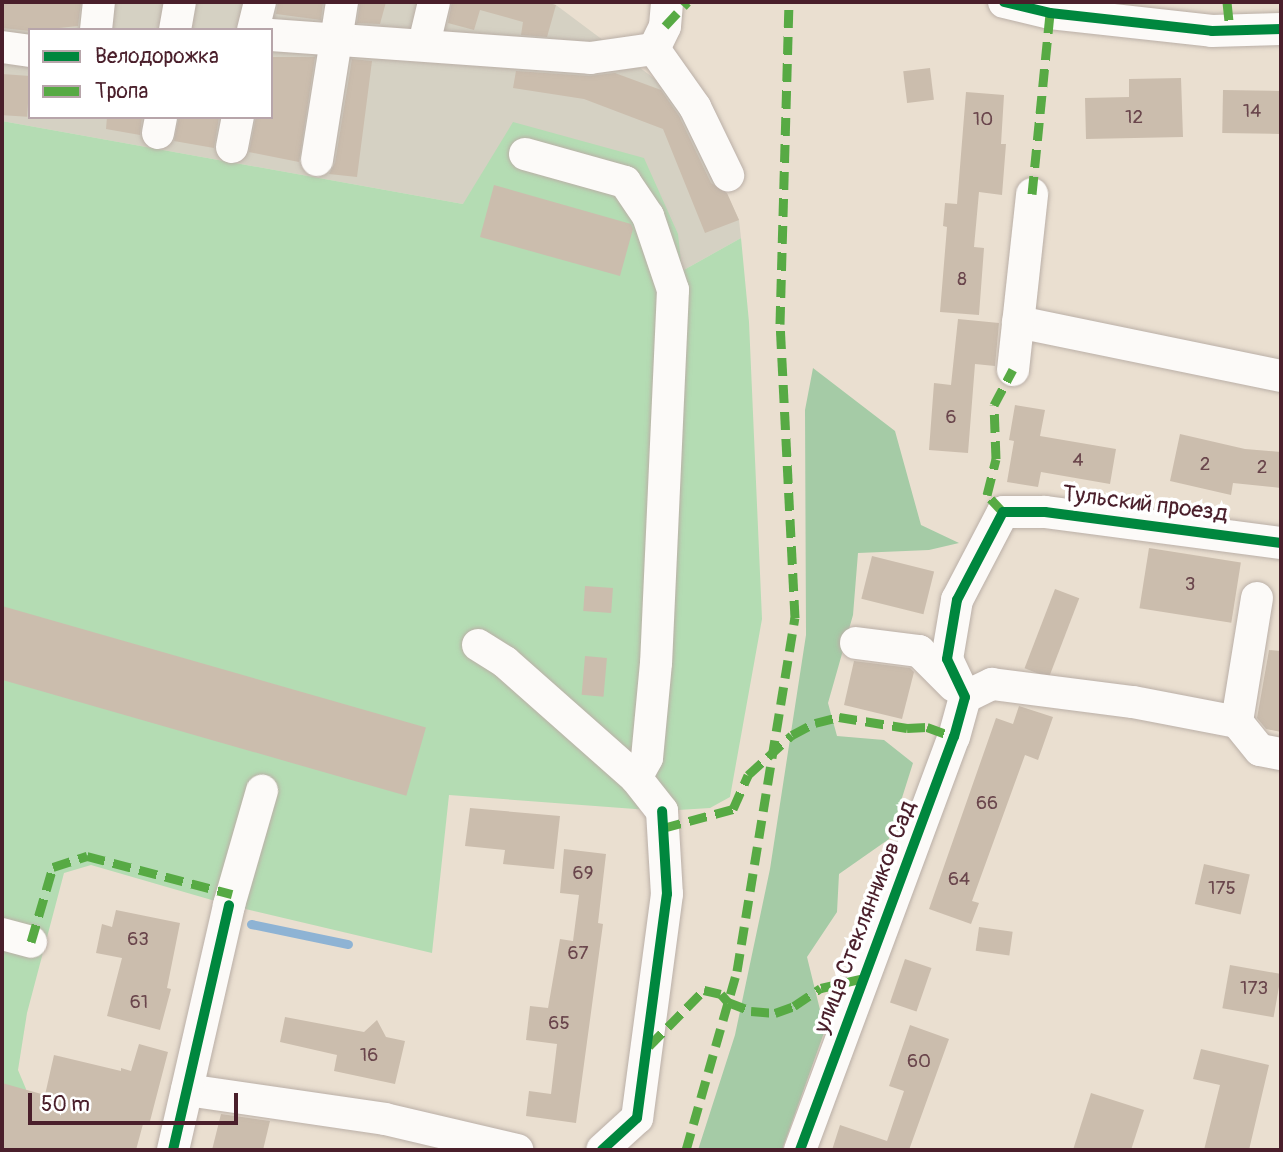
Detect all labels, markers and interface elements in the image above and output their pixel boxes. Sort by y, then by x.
legend [28,28,273,119]
text: Велодорожка [95,43,219,70]
text: Тропа [95,78,148,105]
house number: 14 [1243,101,1261,123]
house number: 12 [1125,107,1143,129]
house number: 10 [973,109,993,131]
house number: 8 [957,269,967,291]
house number: 6 [945,407,957,429]
house number: 4 [1072,450,1084,472]
house number: 2 [1200,454,1210,476]
house number: 2 [1257,457,1267,479]
street label: Тульский проезд [1061,480,1229,528]
house number: 3 [1185,574,1195,596]
house number: 66 [976,793,998,815]
street label: улица Стеклянников Сад [808,797,922,1037]
house number: 69 [573,863,593,885]
house number: 64 [948,869,970,891]
house number: 175 [1208,878,1236,900]
house number: 63 [127,929,149,951]
house number: 67 [568,943,588,965]
house number: 173 [1240,978,1268,1000]
house number: 61 [130,992,148,1014]
house number: 65 [548,1013,570,1035]
house number: 16 [360,1045,378,1067]
house number: 60 [907,1051,931,1073]
scale bar [32,1078,242,1122]
text: 50 m [41,1091,90,1118]

